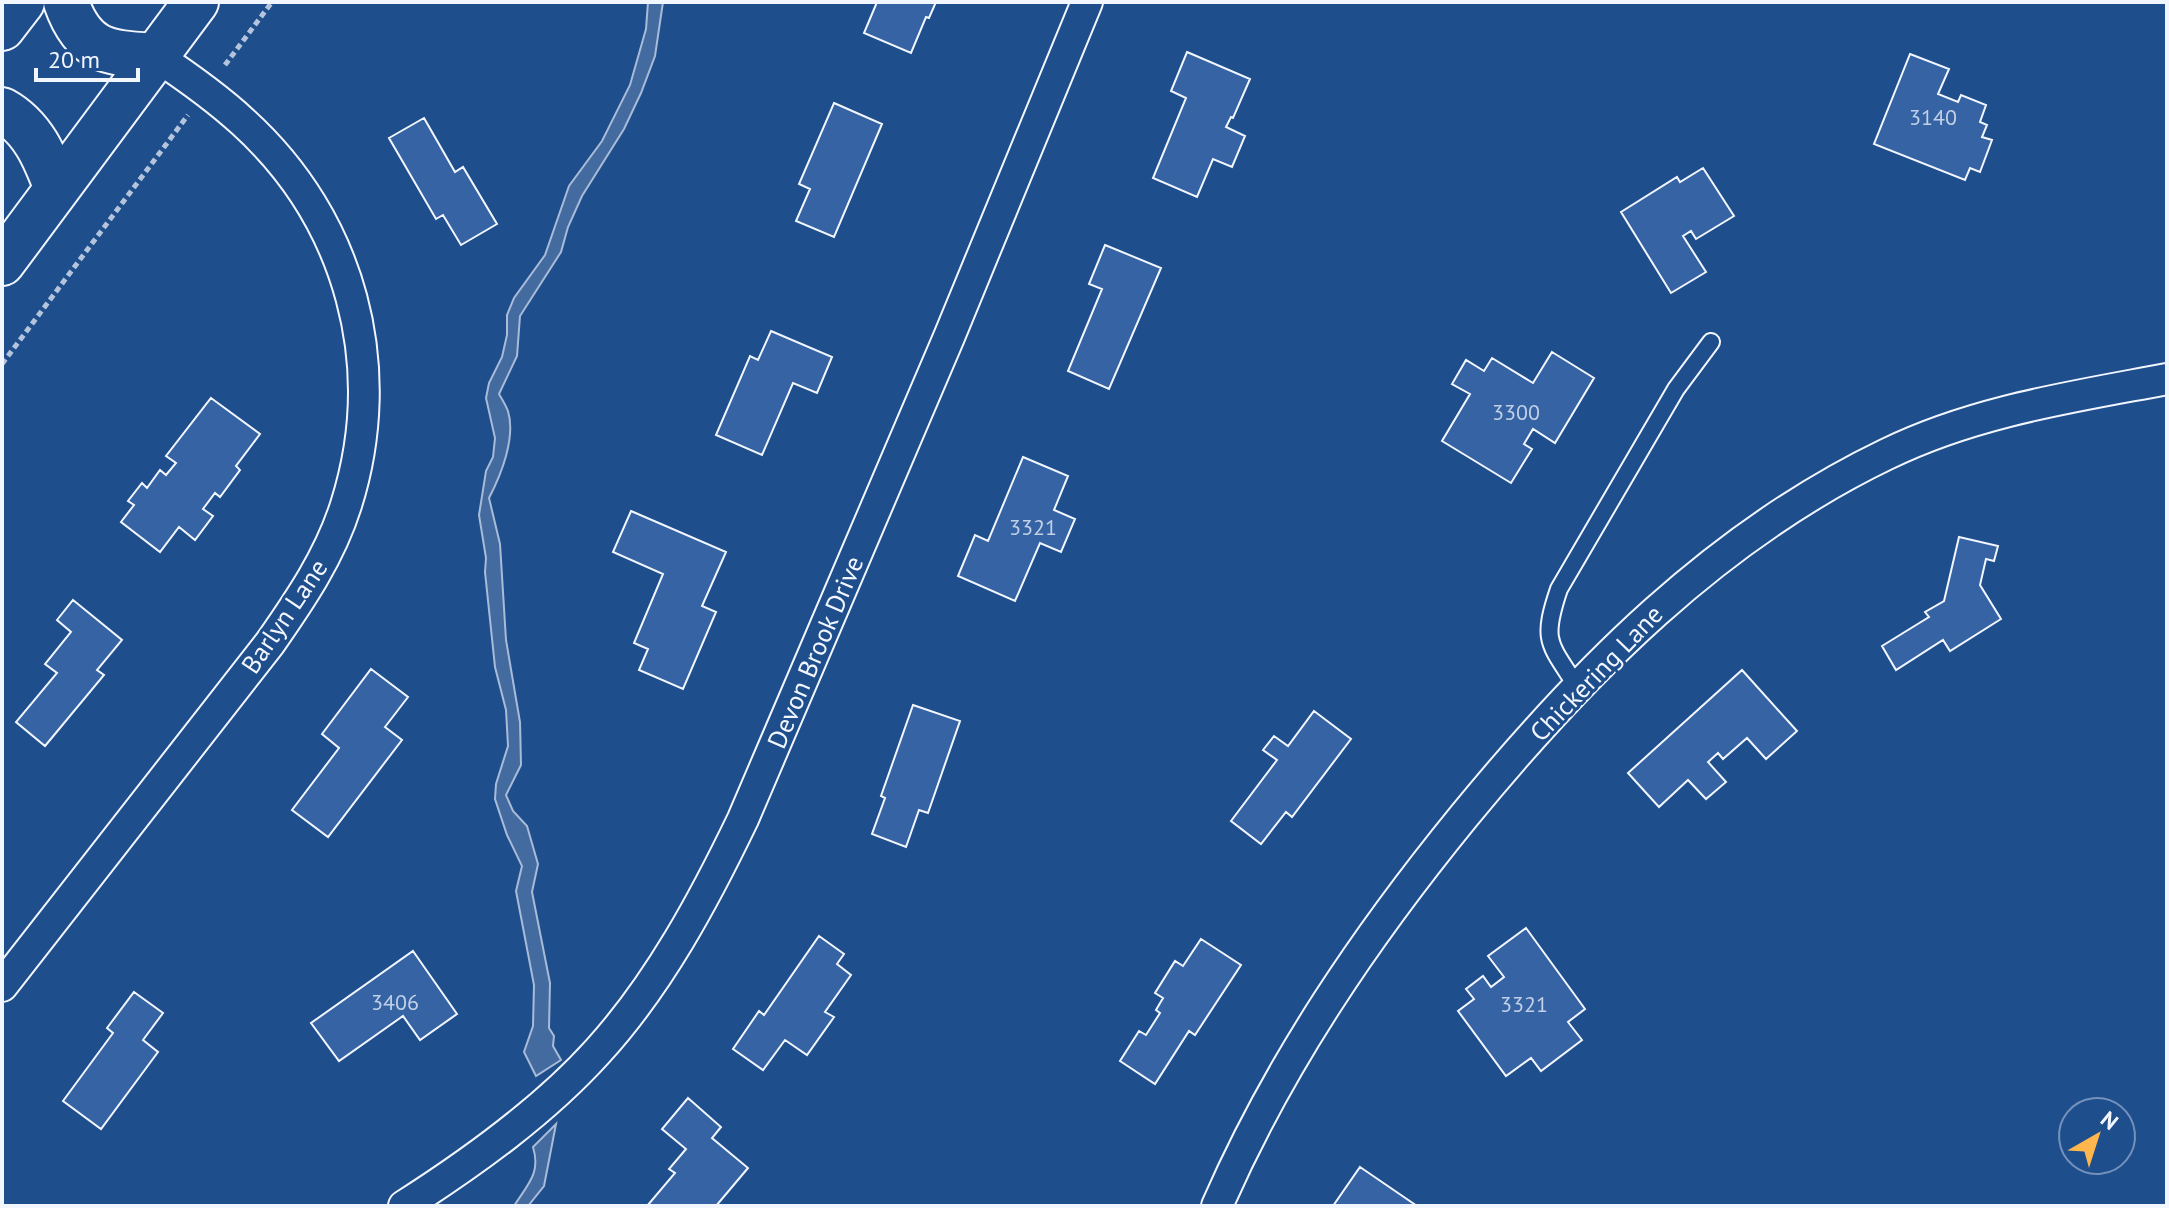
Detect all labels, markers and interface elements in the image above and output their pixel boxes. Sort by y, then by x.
scale bar [36,32,138,82]
text: 20 m [48,44,100,75]
house number: 3140 [1909,103,1957,131]
house number: 3300 [1492,398,1540,426]
house number: 3321 [1009,513,1057,541]
street label: Devon Brook Drive [760,551,870,753]
street label: Barlyn Lane [234,552,334,680]
street label: Chickering Lane [1523,598,1669,748]
house number: 3406 [371,988,419,1016]
house number: 3321 [1500,990,1548,1018]
north arrow [2057,1096,2137,1176]
text: N [2095,1105,2124,1136]

